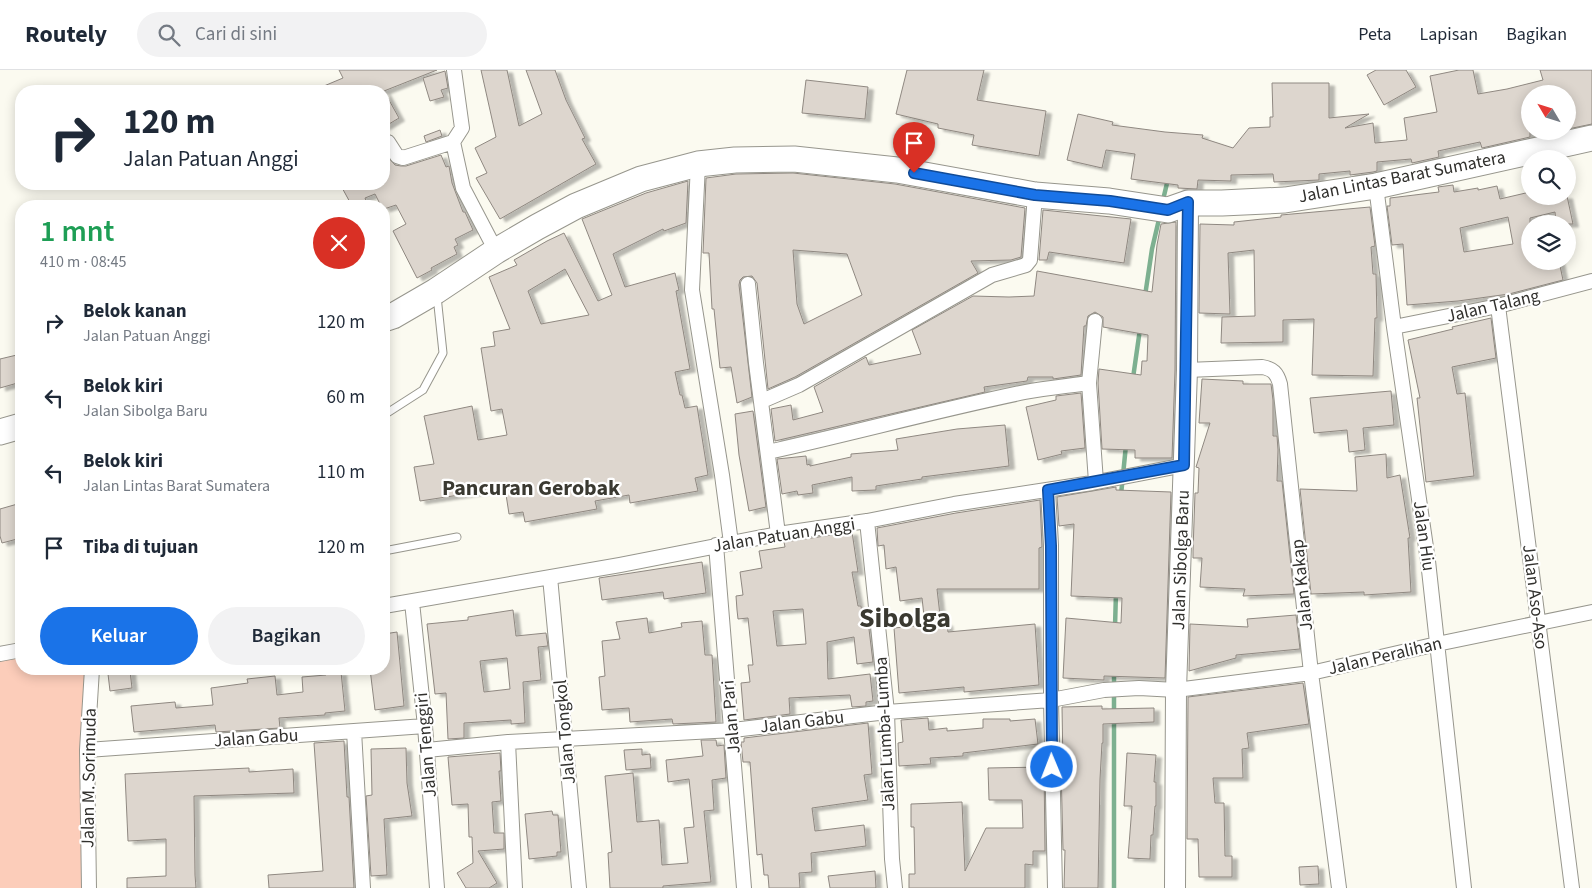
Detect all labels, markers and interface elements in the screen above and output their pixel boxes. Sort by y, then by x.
search box [137,12,487,57]
text: Routely [25,17,107,52]
icon: search [155,21,183,49]
text: Cari di sini [195,21,277,48]
text: Peta [1358,22,1391,47]
text: Lapisan [1419,22,1478,47]
text: Bagikan [1506,22,1567,47]
north arrow [1521,85,1576,140]
map controls [1521,85,1576,270]
text: 120 m [123,97,215,147]
icon: right [40,105,105,170]
pin [893,122,935,173]
icon: arrive [900,129,928,157]
text: Jalan Patuan Anggi [123,143,299,175]
street label: Jalan Lintas Barat Sumatera [1296,145,1508,209]
button: search [1521,150,1576,205]
text: 1 mnt [40,210,114,253]
button: layers [1521,215,1576,270]
button: close [313,217,365,269]
text: 410 m · 08:45 [40,251,127,273]
street label: Jalan Talang [1444,283,1542,329]
text: Belok kanan [83,298,187,325]
icon: right [40,309,68,337]
text: 120 m [317,309,365,336]
text: Jalan Patuan Anggi [83,325,211,347]
text: Belok kiri [83,373,163,400]
icon: left [40,384,68,412]
text: 60 m [327,384,365,411]
text: Jalan Sibolga Baru [83,400,208,422]
text: Belok kiri [83,448,163,475]
icon: left [40,459,68,487]
text: 110 m [317,459,365,486]
district label: Pancuran Gerobak [442,472,620,504]
text: Jalan Lintas Barat Sumatera [83,475,270,497]
street label: Jalan Sibolga Baru [1166,489,1196,631]
street label: Jalan Hiu [1407,499,1441,573]
street label: Jalan Patuan Anggi [711,511,857,559]
icon: arrive [40,534,68,562]
text: Tiba di tujuan [83,534,198,561]
text: 120 m [317,534,365,561]
street label: Jalan Kakap [1285,538,1319,632]
street label: Jalan Aso-Aso [1516,543,1554,651]
district label: Sibolga [859,598,951,638]
button: Keluar [40,607,198,665]
button: Bagikan [208,607,365,665]
street label: Jalan Peralihan [1326,631,1444,681]
street label: Jalan Lumba-Lumba [868,656,902,812]
street label: Jalan Tongkol [548,679,582,785]
street label: Jalan Pari [715,679,747,755]
street label: Jalan Tenggiri [409,691,443,799]
street label: Jalan Gabu [758,704,846,740]
street label: Jalan M. Sorimuda [75,708,103,848]
street label: Jalan Gabu [213,723,299,753]
position arrow [1025,740,1077,792]

